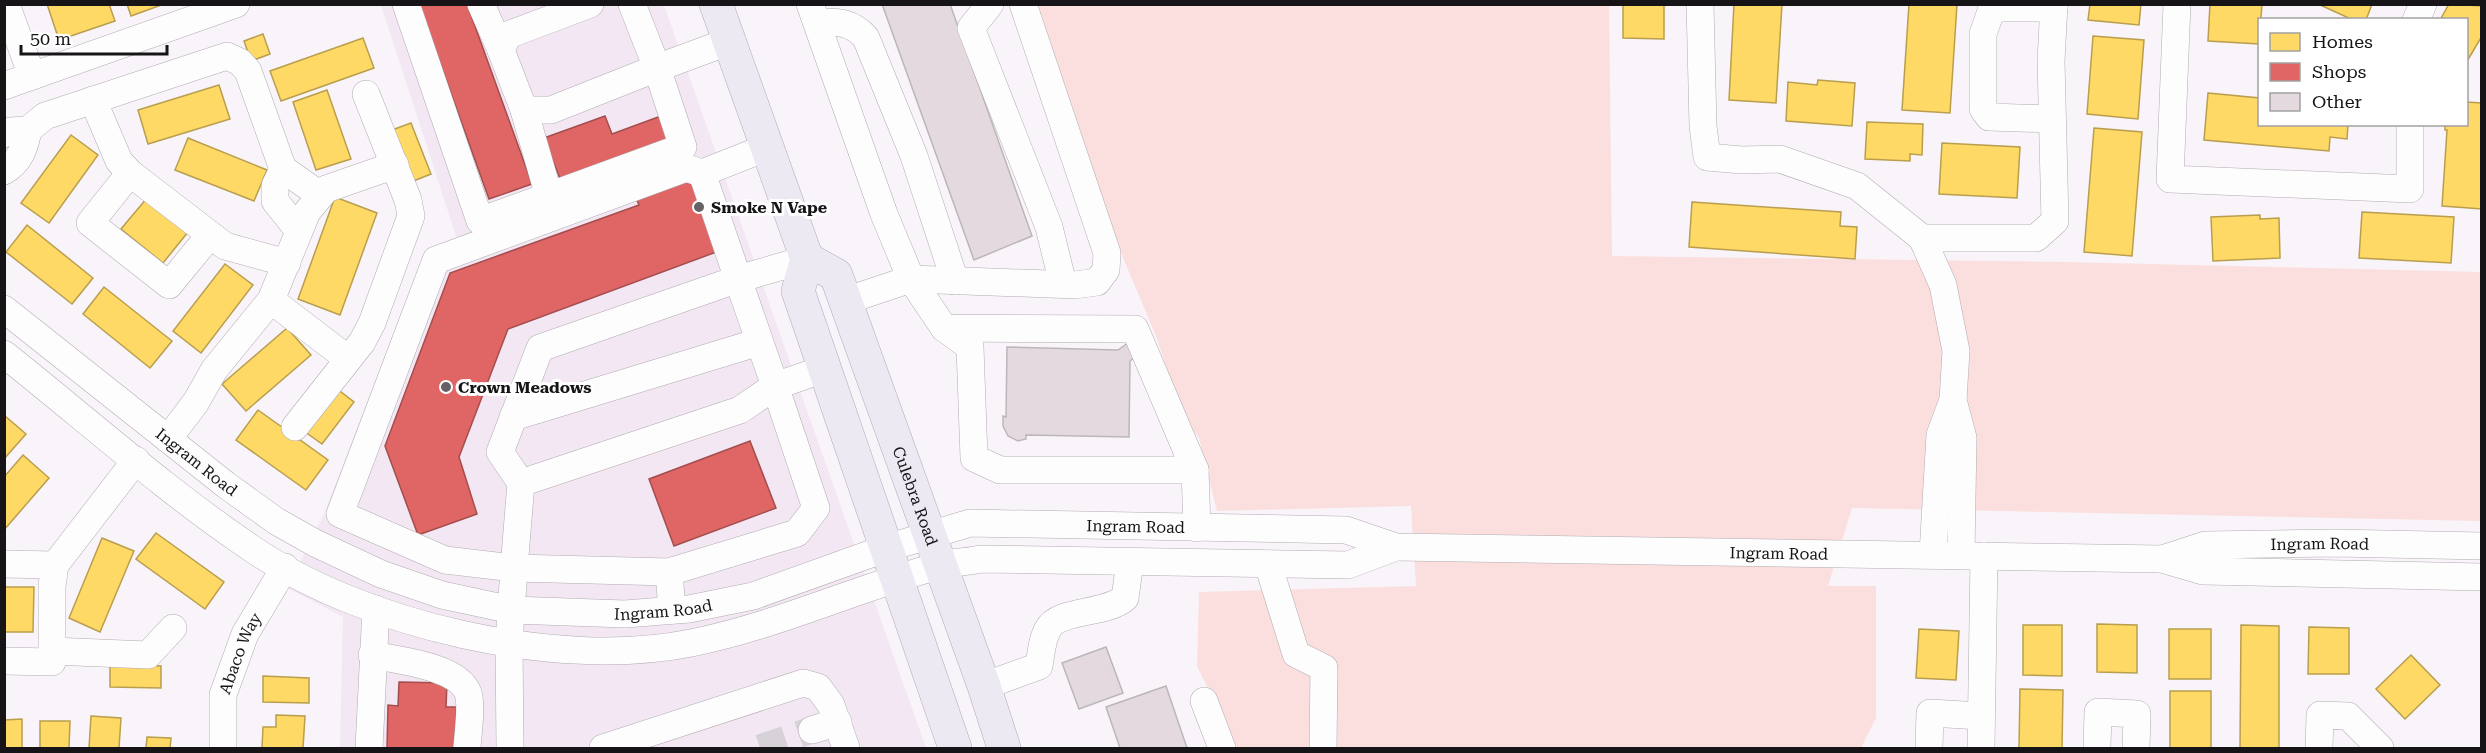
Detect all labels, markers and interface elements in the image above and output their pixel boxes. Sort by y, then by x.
scale bar [21,18,166,56]
legend [2258,18,2468,126]
text: 50 m [30,28,71,49]
text: Homes [2312,31,2373,52]
text: Shops [2312,61,2366,82]
text: Other [2312,91,2362,112]
place label: Smoke N Vape [711,198,827,217]
marker: Smoke N Vape [692,200,706,214]
place label: Crown Meadows [458,378,592,397]
marker: Crown Meadows [439,380,453,394]
street label: Ingram Road [152,424,241,500]
street label: Culebra Road [889,444,942,548]
street label: Ingram Road [1086,516,1185,537]
street label: Ingram Road [2270,534,2369,554]
street label: Ingram Road [1729,543,1828,564]
street label: Ingram Road [614,596,714,624]
street label: Abaco Way [215,609,266,697]

